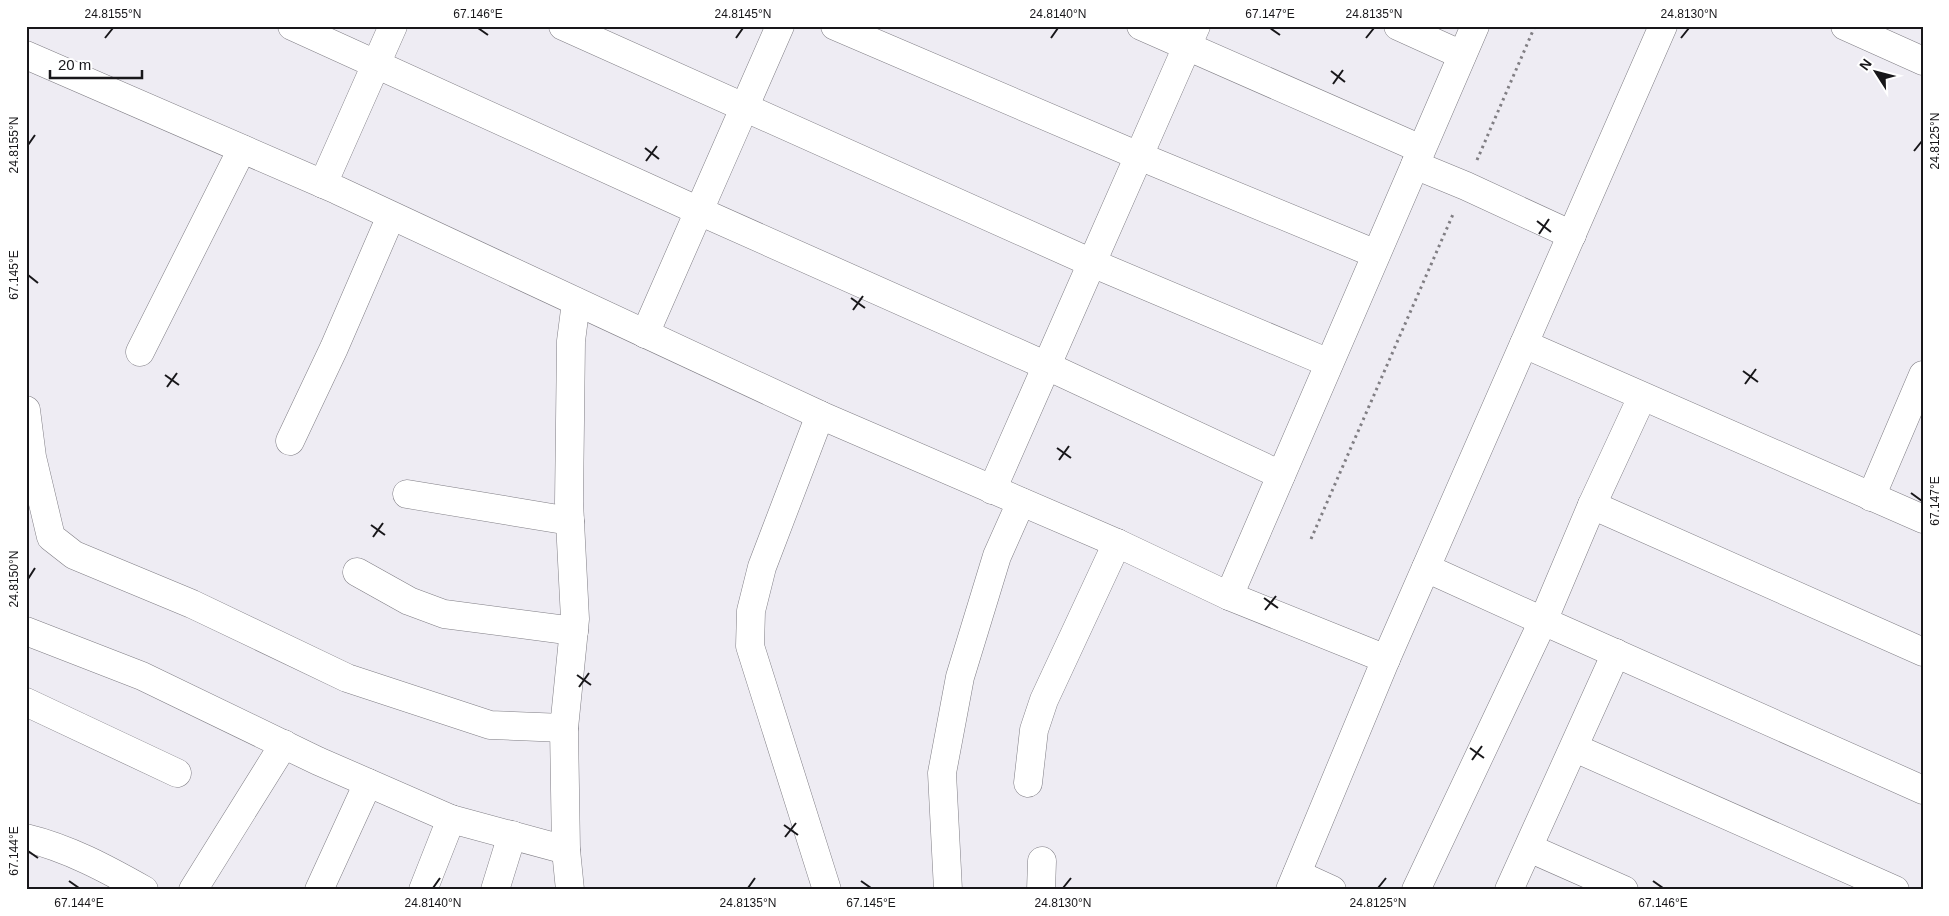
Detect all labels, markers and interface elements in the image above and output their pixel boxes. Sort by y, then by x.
text: 24.8155°N [85,7,141,21]
text: 67.146°E [453,7,503,21]
text: 24.8145°N [715,7,771,21]
text: 24.8140°N [1030,7,1086,21]
text: 67.147°E [1245,7,1295,21]
text: 24.8135°N [1346,7,1402,21]
text: 24.8130°N [1661,7,1717,21]
scale bar [50,48,142,80]
north arrow [1852,48,1902,98]
text: 20 m [58,56,91,73]
text: N [1856,56,1875,73]
text: 24.8125°N [1928,113,1942,169]
text: 24.8155°N [7,117,21,173]
text: 67.145°E [7,250,21,300]
text: 67.147°E [1928,476,1942,526]
text: 24.8150°N [7,551,21,607]
text: 67.144°E [7,826,21,876]
text: 67.144°E [54,896,104,910]
text: 24.8140°N [405,896,461,910]
text: 24.8135°N [720,896,776,910]
text: 67.145°E [846,896,896,910]
text: 24.8130°N [1035,896,1091,910]
text: 24.8125°N [1350,896,1406,910]
text: 67.146°E [1638,896,1688,910]

